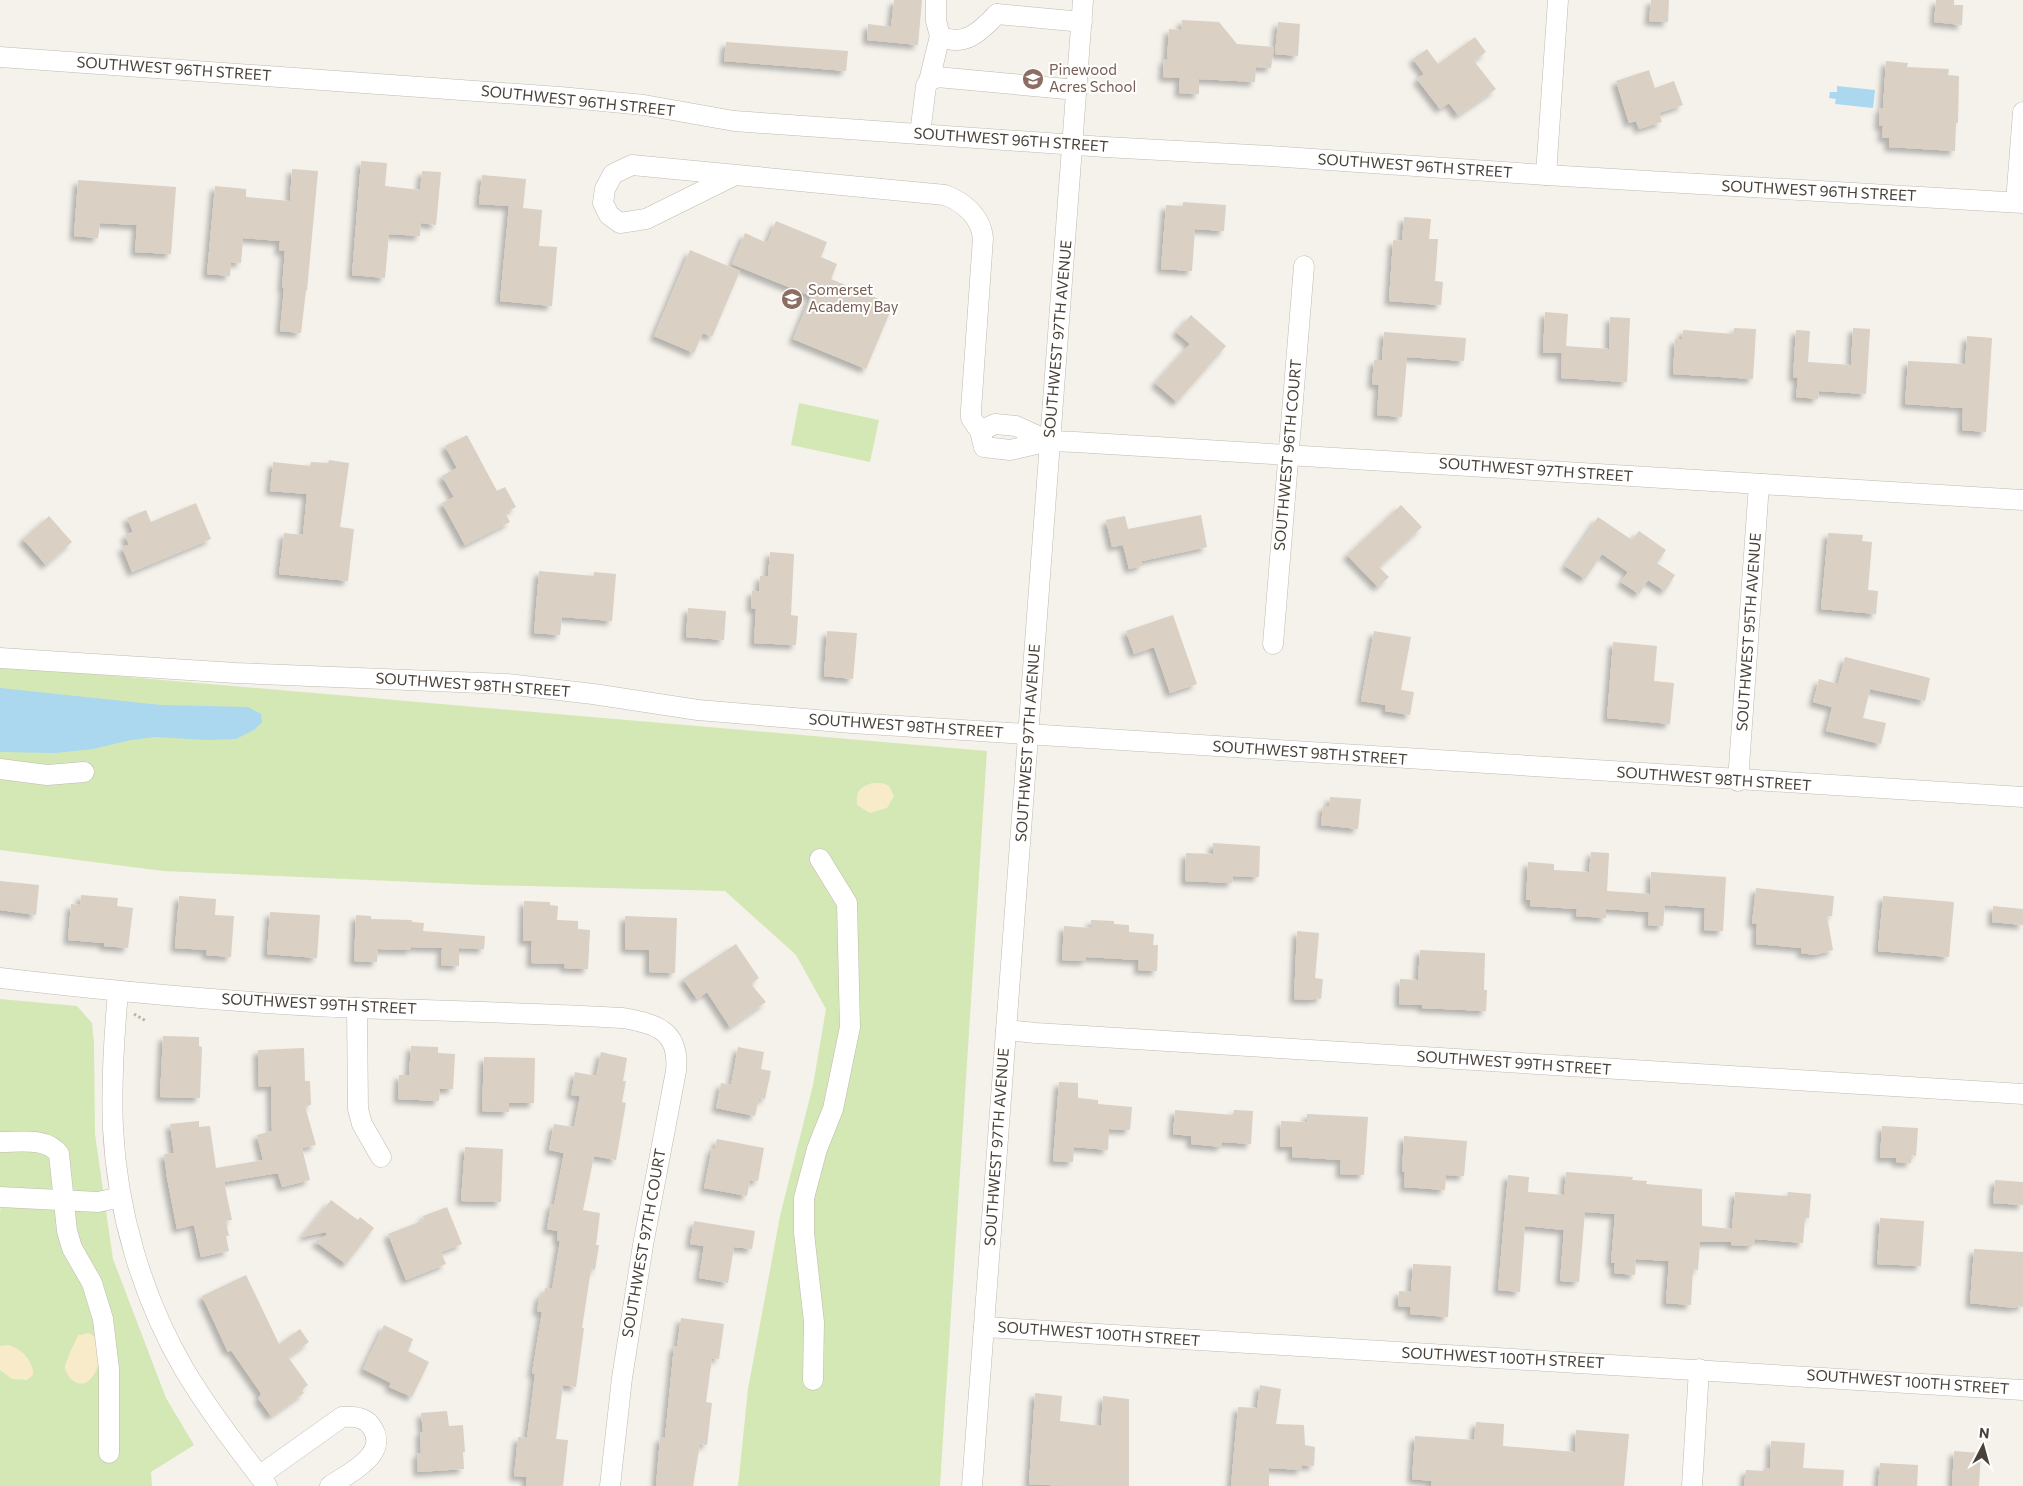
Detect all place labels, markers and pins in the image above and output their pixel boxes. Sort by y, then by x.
place label: Pinewood Acres School [1049,60,1136,95]
school or university icon: Pinewood Acres School [1021,67,1045,91]
place label: Somerset Academy Bay [808,280,899,315]
school or university icon: Somerset Academy Bay [780,287,804,311]

